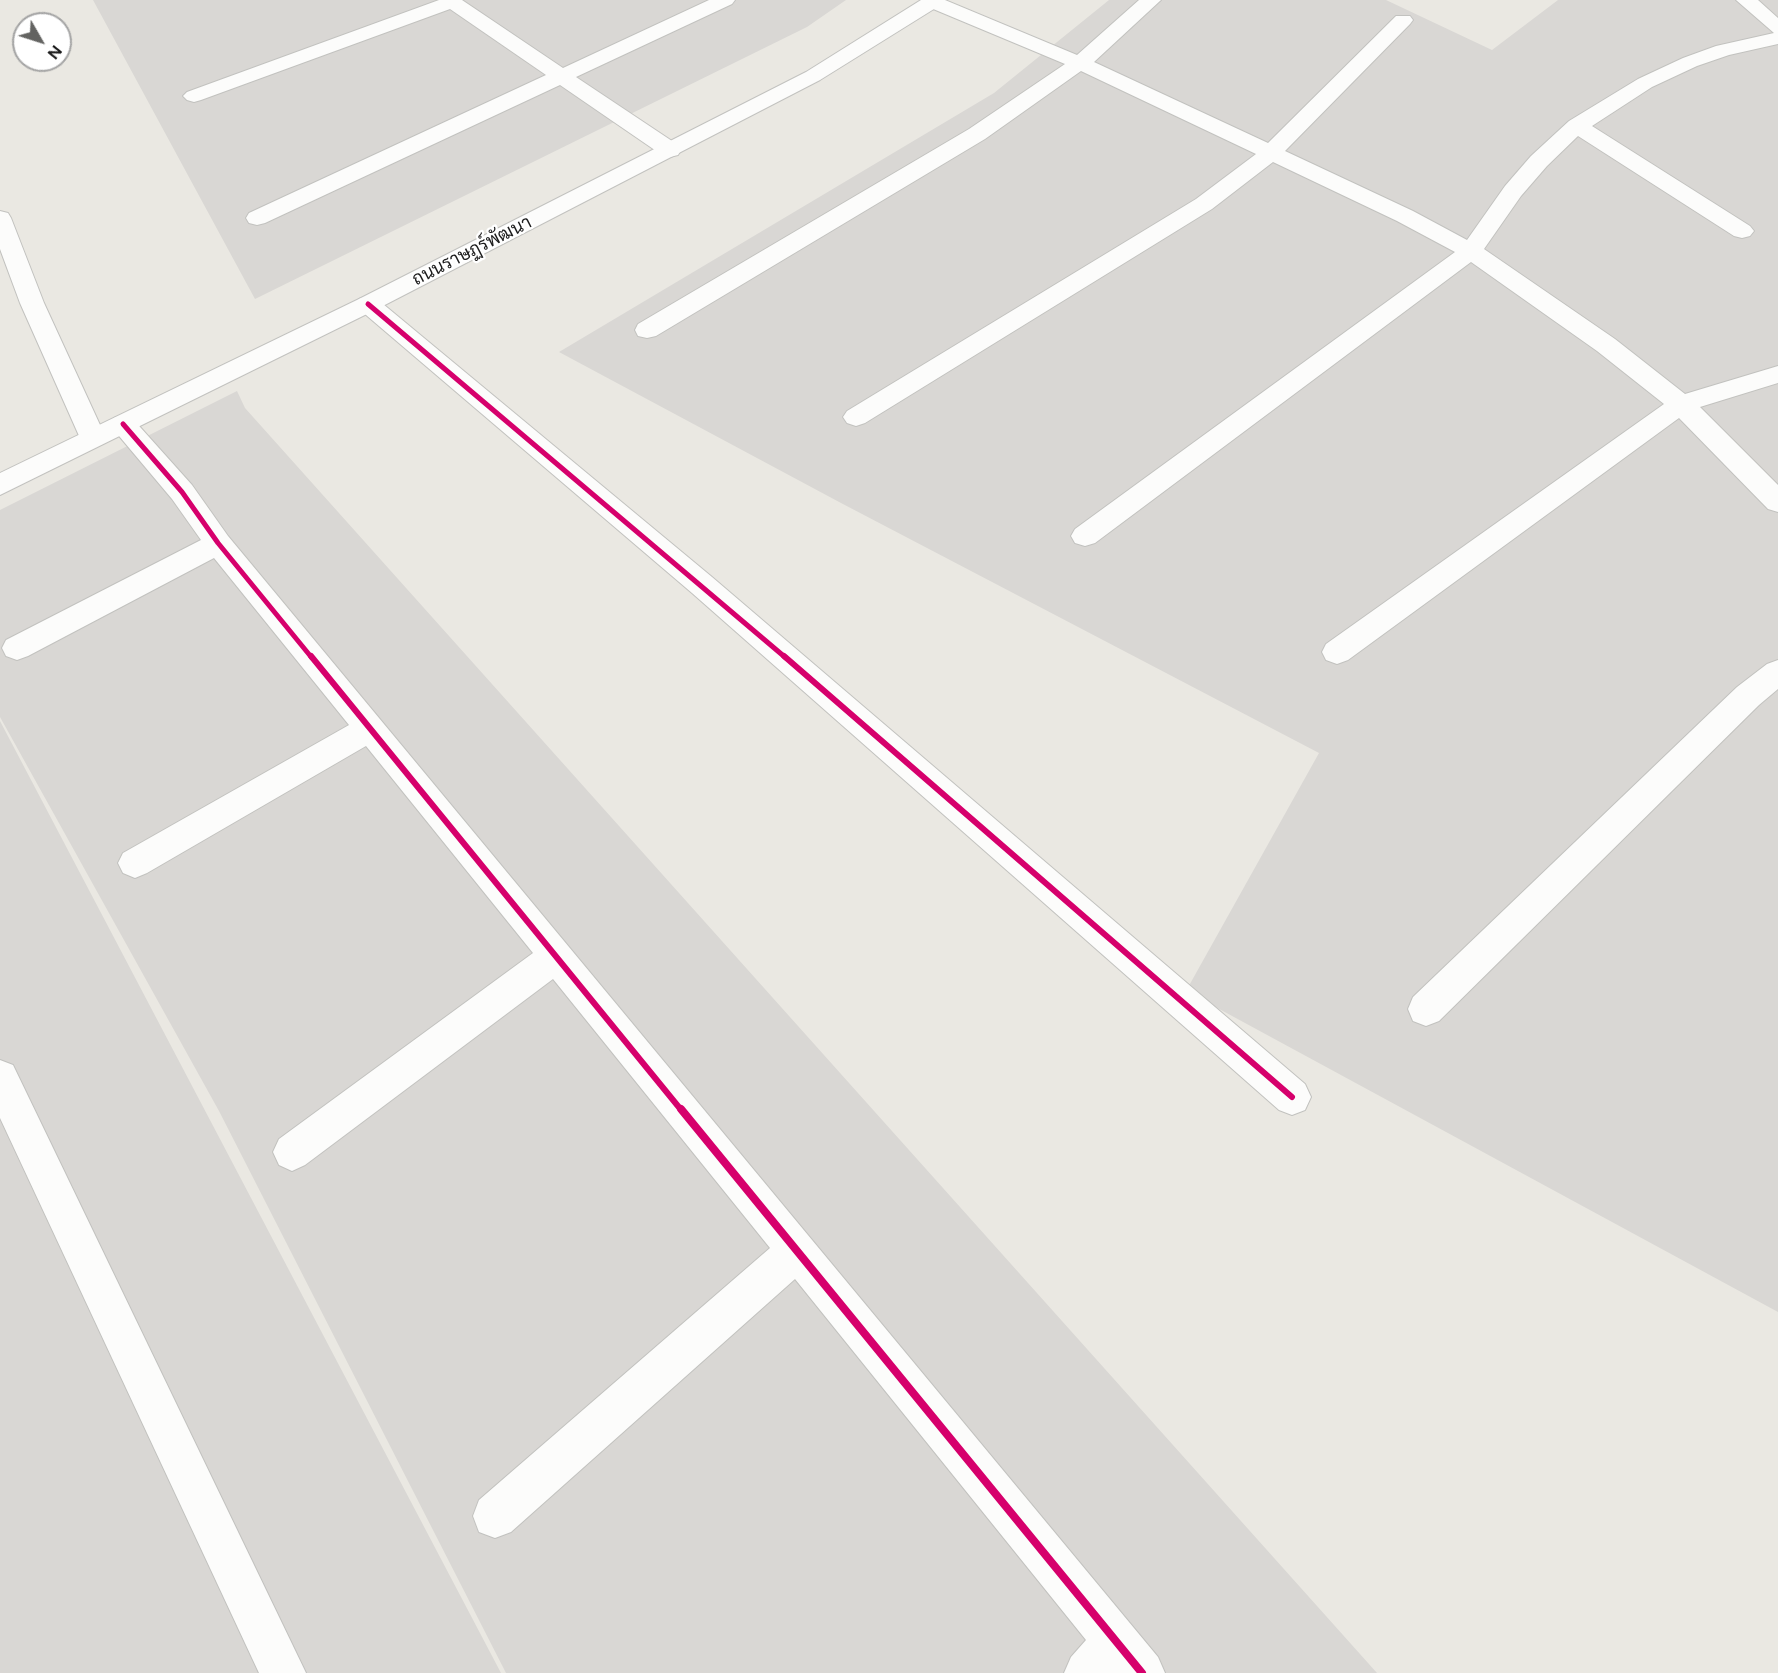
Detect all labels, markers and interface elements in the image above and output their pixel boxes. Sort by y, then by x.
north arrow [12,12,72,72]
text: N [44,42,66,63]
street label: ถนนราษฏร์พัฒนา [409,212,535,290]

